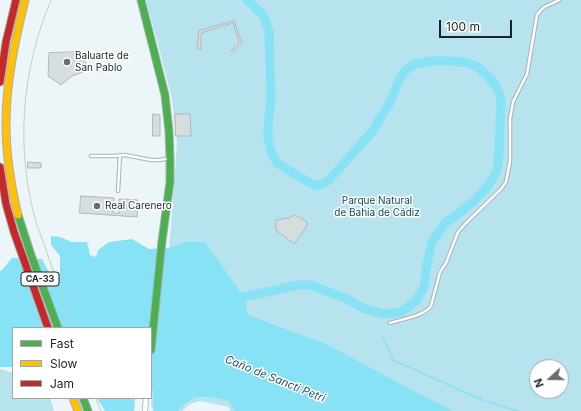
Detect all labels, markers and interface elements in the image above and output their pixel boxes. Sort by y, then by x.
scale bar [441,12,514,38]
text: 100 m [446,19,480,34]
place label: Baluarte de San Pablo [75,50,129,74]
marker: Baluarte de San Pablo [62,57,72,67]
park label: Parque Natural de Bahía de Cádiz [334,195,420,218]
place label: Real Carenero [105,200,172,212]
marker: Real Carenero [92,201,102,211]
road number: CA-33 [21,272,59,286]
legend [12,327,152,399]
text: Fast [50,336,74,351]
water label: Caño de Sancti Petri [223,353,327,405]
text: Slow [50,356,77,371]
north arrow [529,359,569,399]
text: Jam [50,376,74,391]
text: N [531,377,547,389]

